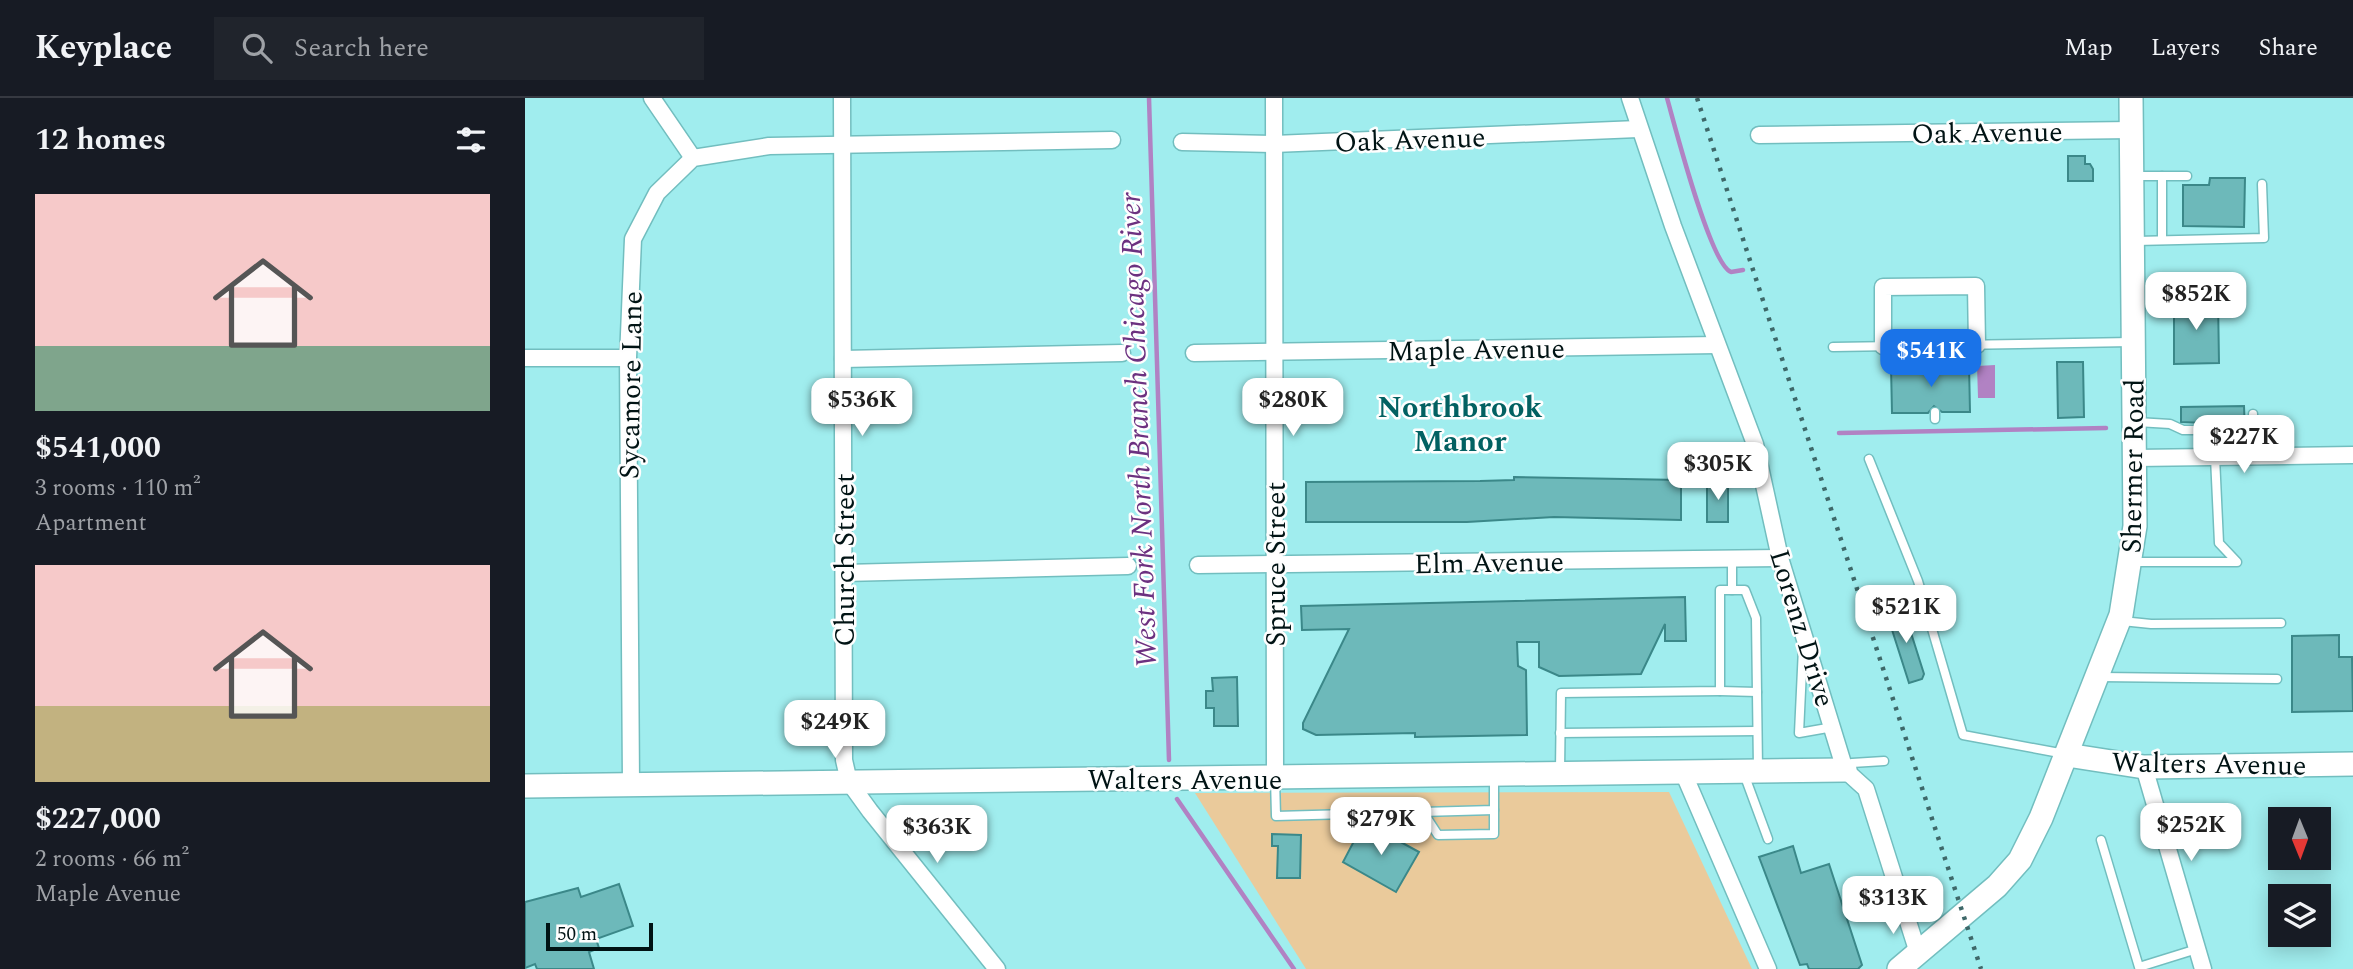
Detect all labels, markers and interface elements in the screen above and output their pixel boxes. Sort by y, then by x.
search box [214,17,704,80]
text: Keyplace [35,23,172,73]
text: Search here [294,28,429,68]
icon: search [238,29,276,67]
text: Map [2064,30,2113,66]
text: Layers [2151,30,2221,66]
text: Share [2259,30,2318,66]
street label: Oak Avenue [1911,111,2063,156]
street label: Oak Avenue [1334,116,1486,165]
text: 12 homes [35,117,166,163]
icon: filters [452,121,490,159]
water label: West Fork North Branch Chicago River [1108,191,1170,669]
icon: home [200,240,326,366]
pin: $852K [2147,272,2245,332]
text: $852K [2161,277,2231,312]
street label: Sycamore Lane [608,291,655,479]
street label: Maple Avenue [1387,327,1565,374]
pin: $541K [1882,330,1980,389]
text: $541K [1896,334,1966,369]
pin: $536K [813,378,911,438]
pin: $280K [1244,378,1342,438]
street label: Shermer Road [2110,378,2157,554]
text: $536K [827,383,897,418]
text: $280K [1258,383,1328,418]
district label: Northbrook Manor [1378,385,1542,465]
pin: $227K [2195,416,2293,475]
text: $227K [2209,420,2279,455]
text: $541,000 [35,425,161,471]
pin: $305K [1669,442,1767,502]
text: $305K [1683,447,1753,482]
text: 3 rooms · 110 m² [35,471,201,506]
street label: Church Street [824,473,867,647]
street label: Spruce Street [1255,481,1298,647]
text: Apartment [35,506,147,541]
street label: Elm Avenue [1414,541,1564,586]
street label: Lorenz Drive [1757,544,1846,713]
pin: $521K [1857,586,1955,645]
text: $521K [1871,590,1941,625]
icon: home [200,611,326,737]
pin: $249K [786,700,884,760]
text: $249K [800,705,870,740]
street label: Walters Avenue [2111,741,2307,788]
street label: Walters Avenue [1088,759,1282,802]
text: $227,000 [35,796,161,842]
pin: $279K [1332,798,1430,857]
text: $279K [1346,802,1416,837]
pin: $252K [2142,804,2240,863]
pin: $363K [888,806,986,865]
north arrow [2268,807,2331,870]
map controls [2268,807,2331,947]
text: $252K [2156,808,2226,843]
text: $363K [902,810,972,845]
text: 2 rooms · 66 m² [35,842,189,877]
pin: $313K [1844,876,1942,936]
text: Maple Avenue [35,877,181,912]
text: $313K [1858,881,1928,916]
button: layers [2268,884,2331,947]
scale bar [546,920,653,952]
text: 50 m [557,920,597,949]

